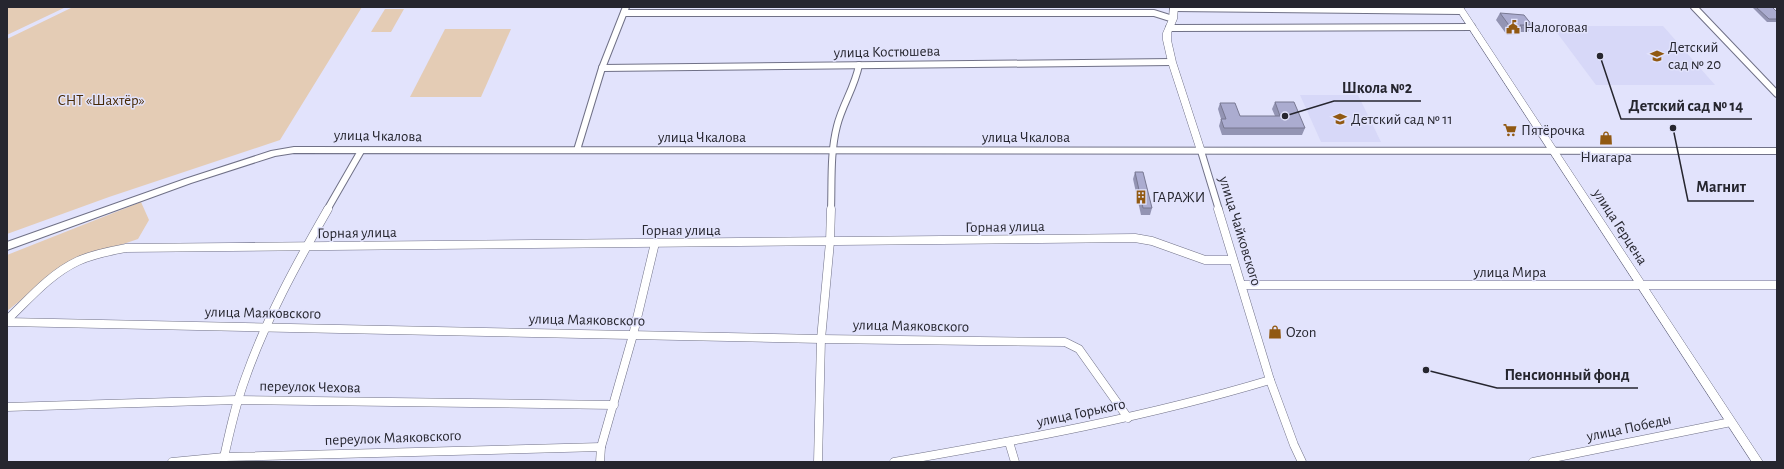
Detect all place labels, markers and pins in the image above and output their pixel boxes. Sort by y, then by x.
public building icon: Налоговая [1505,19,1521,35]
place label: Налоговая [1524,20,1588,35]
place label: Детский сад № 20 [1668,40,1721,72]
school or university icon: Детский сад № 20 [1649,48,1665,64]
callout: Школа №2 [1334,73,1421,101]
callout: Детский сад № 14 [1621,91,1752,119]
school or university icon: Детский сад № 11 [1332,111,1348,127]
place label: Детский сад № 11 [1351,112,1453,127]
supermarket icon: Пятёрочка [1502,122,1518,138]
place label: Пятёрочка [1521,123,1585,138]
shop icon: Ниагара [1598,130,1614,146]
place label: Ниагара [1580,150,1632,165]
callout: Магнит [1688,173,1754,201]
building icon: ГАРАЖИ [1133,189,1149,205]
place label: ГАРАЖИ [1152,190,1205,205]
shop icon: Ozon [1267,324,1283,340]
place label: Ozon [1286,325,1316,340]
callout: Пенсионный фонд [1497,360,1638,388]

